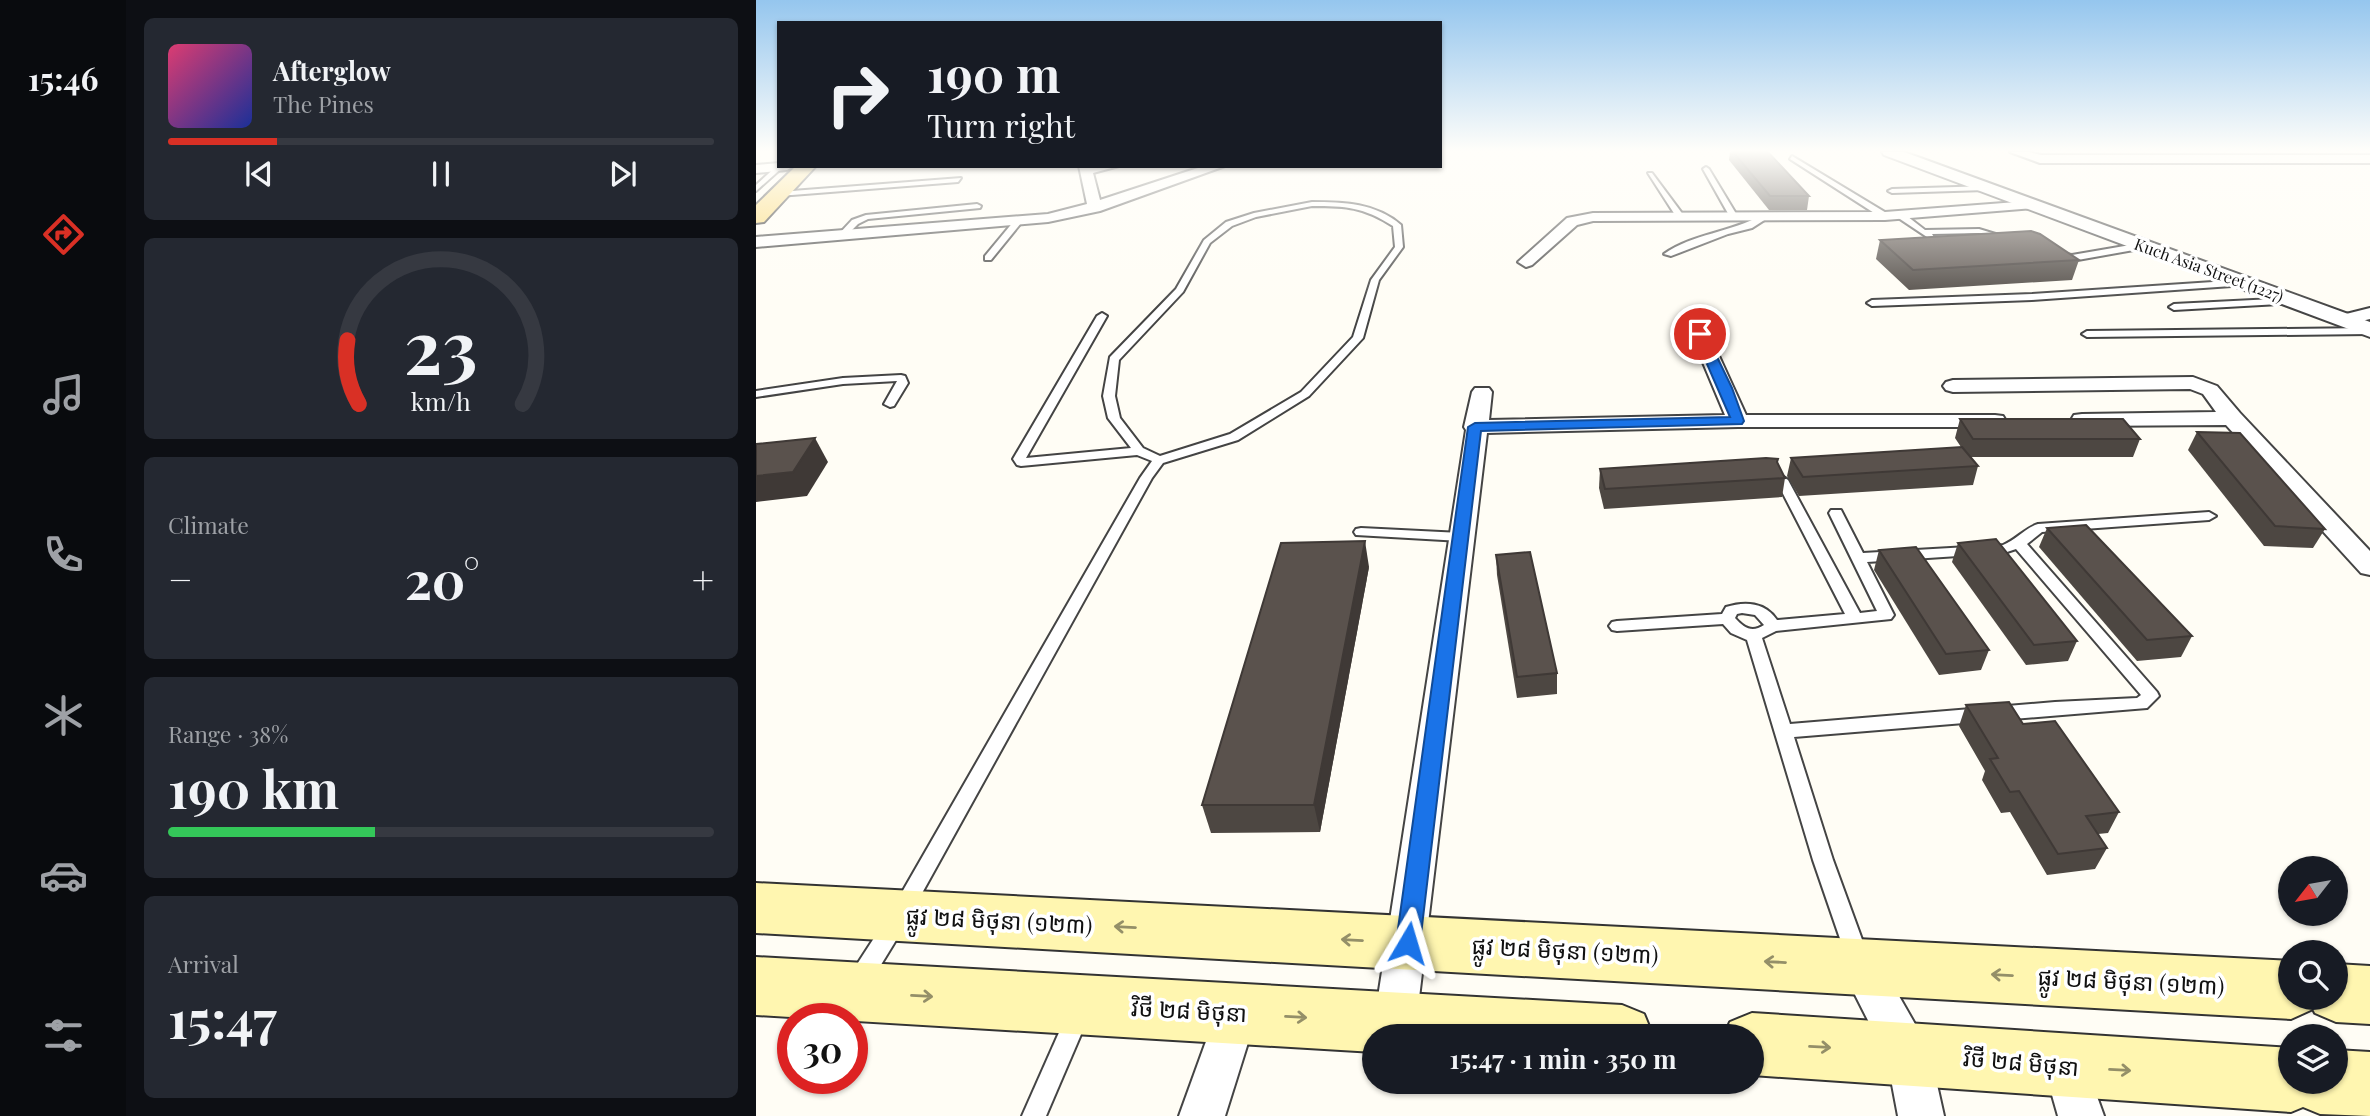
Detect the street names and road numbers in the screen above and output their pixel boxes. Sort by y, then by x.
street label: Kuch Asia Street (1227) [2132,233,2287,306]
street label: ផ្លូវ ២៨ មិថុនា (១២៣) [905,899,1093,948]
street label: ផ្លូវ ២៨ មិថុនា (១២៣) [1471,929,1659,978]
street label: ផ្លូវ ២៨ មិថុនា (១២៣) [2037,960,2225,1009]
street label: វិថី ២៨ មិថុនា [1130,991,1248,1029]
street label: វិថី ២៨ មិថុនា [1962,1041,2080,1083]

